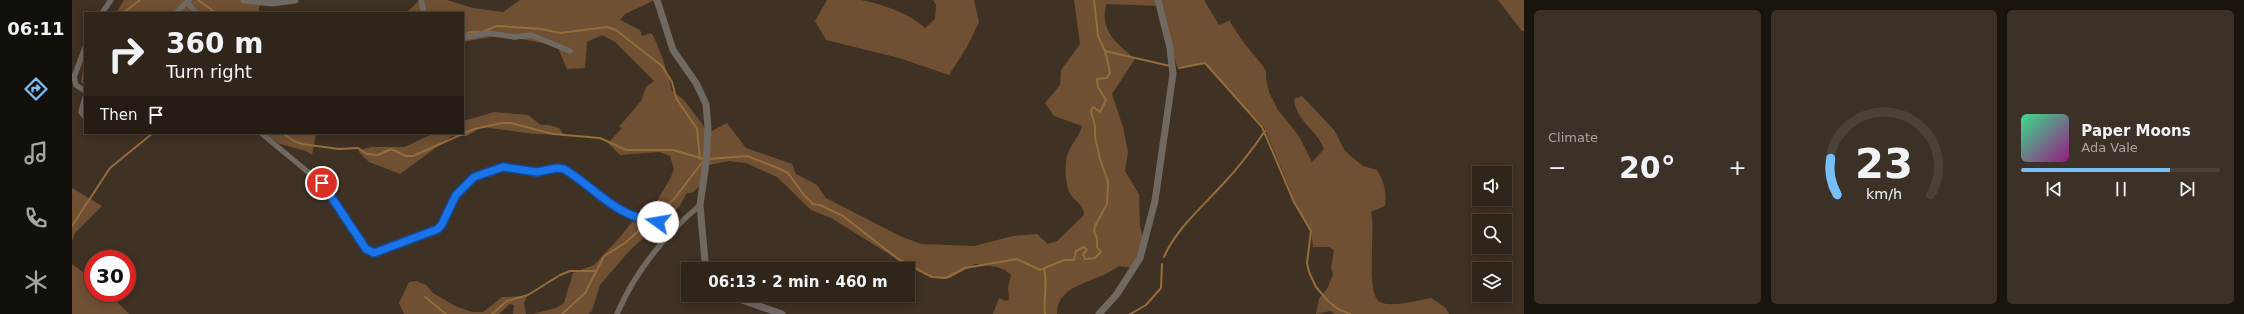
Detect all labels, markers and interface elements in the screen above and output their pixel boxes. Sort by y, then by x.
text: 06:11 [7,18,65,39]
text: 360 m [166,27,263,60]
icon: right [100,28,152,80]
text: Turn right [166,61,252,82]
icon: directions [22,75,50,103]
icon: arrive [145,104,167,126]
text: Then [100,106,137,124]
text: Paper Moons [2081,122,2191,140]
text: Climate [1548,130,1598,145]
icon: music [22,139,50,167]
text: 23 [1855,139,1913,188]
text: Ada Vale [2081,140,2138,155]
text: 20° [1619,150,1676,185]
text: − [1548,155,1566,180]
text: + [1728,155,1747,180]
pin [305,166,339,200]
map controls [1472,166,1512,302]
button: sound [1472,166,1512,206]
icon: arrive [311,172,333,194]
icon: previous [2043,178,2065,200]
icon: pause [2110,178,2132,200]
icon: next [2176,178,2198,200]
text: km/h [1866,186,1902,202]
position arrow [637,201,679,243]
icon: phone [22,204,50,232]
button: search [1472,214,1512,254]
speed limit sign: 30 [84,250,136,302]
button: layers [1472,262,1512,302]
icon: climate [22,268,50,296]
text: 06:13 · 2 min · 460 m [708,273,888,291]

